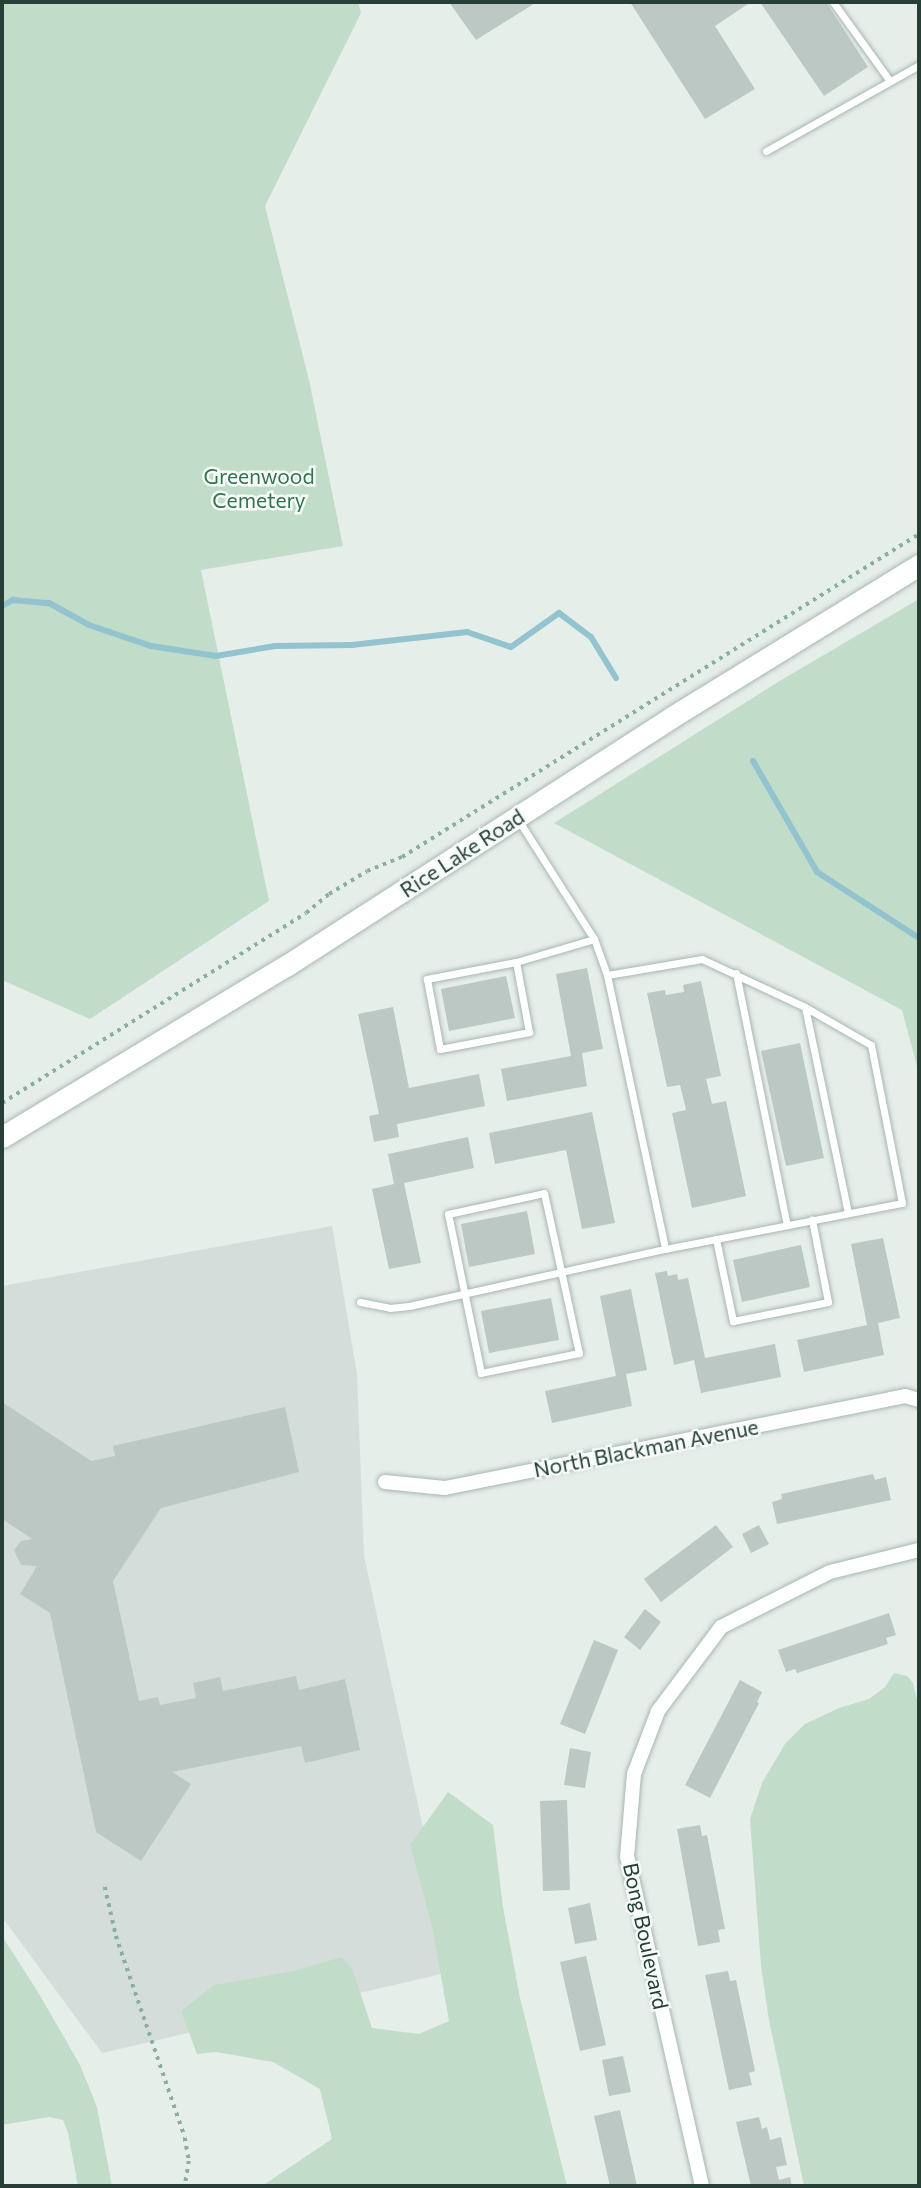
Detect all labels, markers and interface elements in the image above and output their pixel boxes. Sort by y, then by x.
park label: Greenwood Cemetery [203,463,315,513]
street label: Rice Lake Road [395,803,529,903]
street label: North Blackman Avenue [531,1414,761,1482]
street label: Bong Boulevard [618,1860,674,2012]

